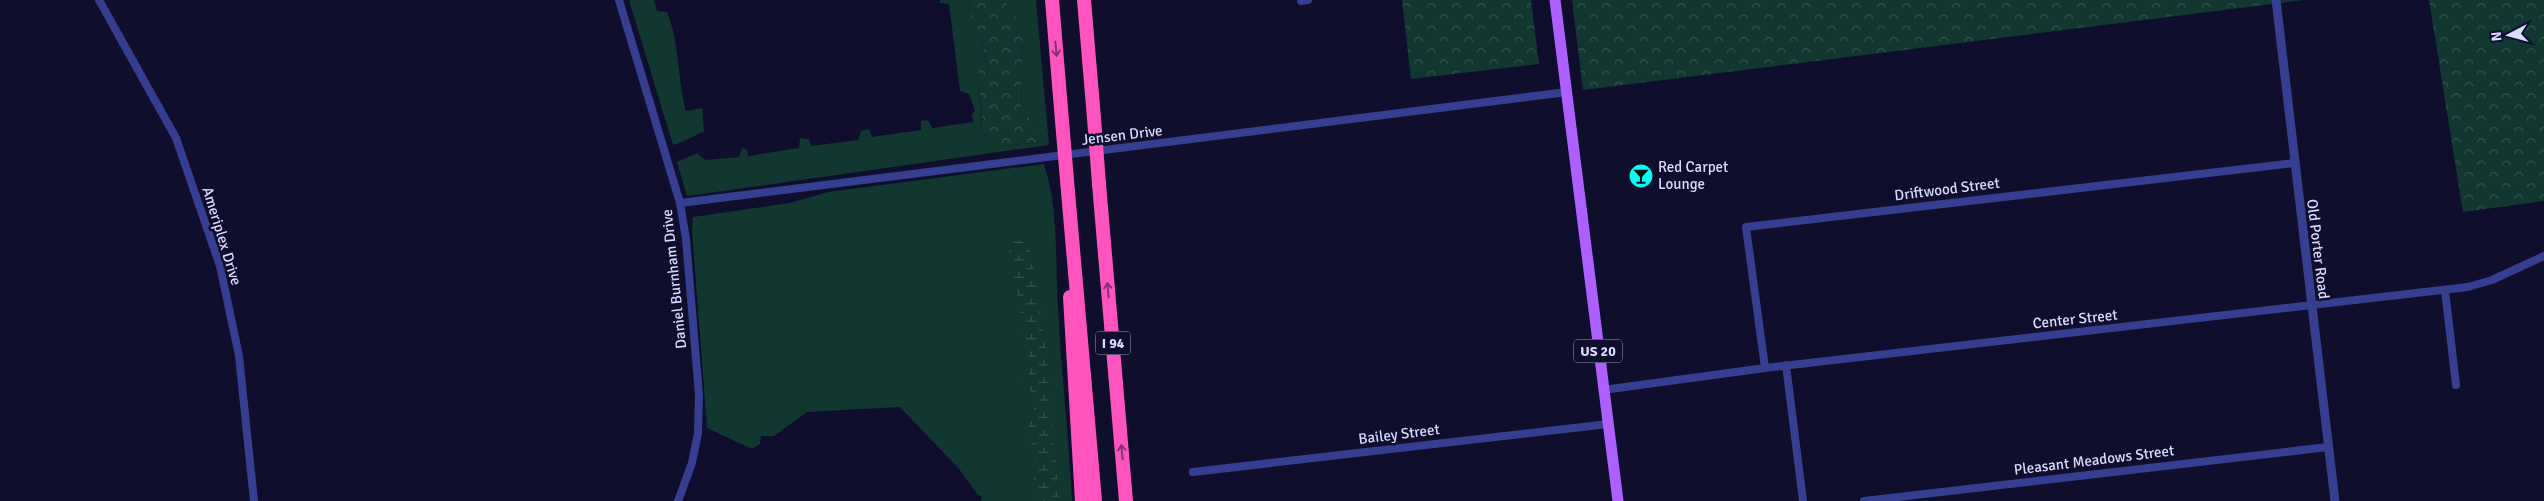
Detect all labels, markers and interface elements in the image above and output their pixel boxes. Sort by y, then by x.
north arrow [2484,10,2534,60]
text: N [2488,31,2506,42]
one-way arrow [1051,40,1061,56]
street label: Jensen Drive [1080,121,1164,149]
place label: Red Carpet Lounge [1658,158,1728,193]
bar icon: Red Carpet Lounge [1628,163,1654,189]
street label: Driftwood Street [1893,174,2001,204]
street label: Ameriplex Drive [198,185,246,287]
street label: Old Porter Road [2303,198,2333,300]
street label: Daniel Burnham Drive [658,208,690,350]
one-way arrow [1104,283,1113,299]
street label: Center Street [2032,306,2118,332]
road number: I 94 [1096,332,1130,354]
road number: US 20 [1574,340,1622,362]
street label: Bailey Street [1357,420,1441,448]
street label: Pleasant Meadows Street [2013,441,2175,479]
one-way arrow [1117,445,1127,461]

